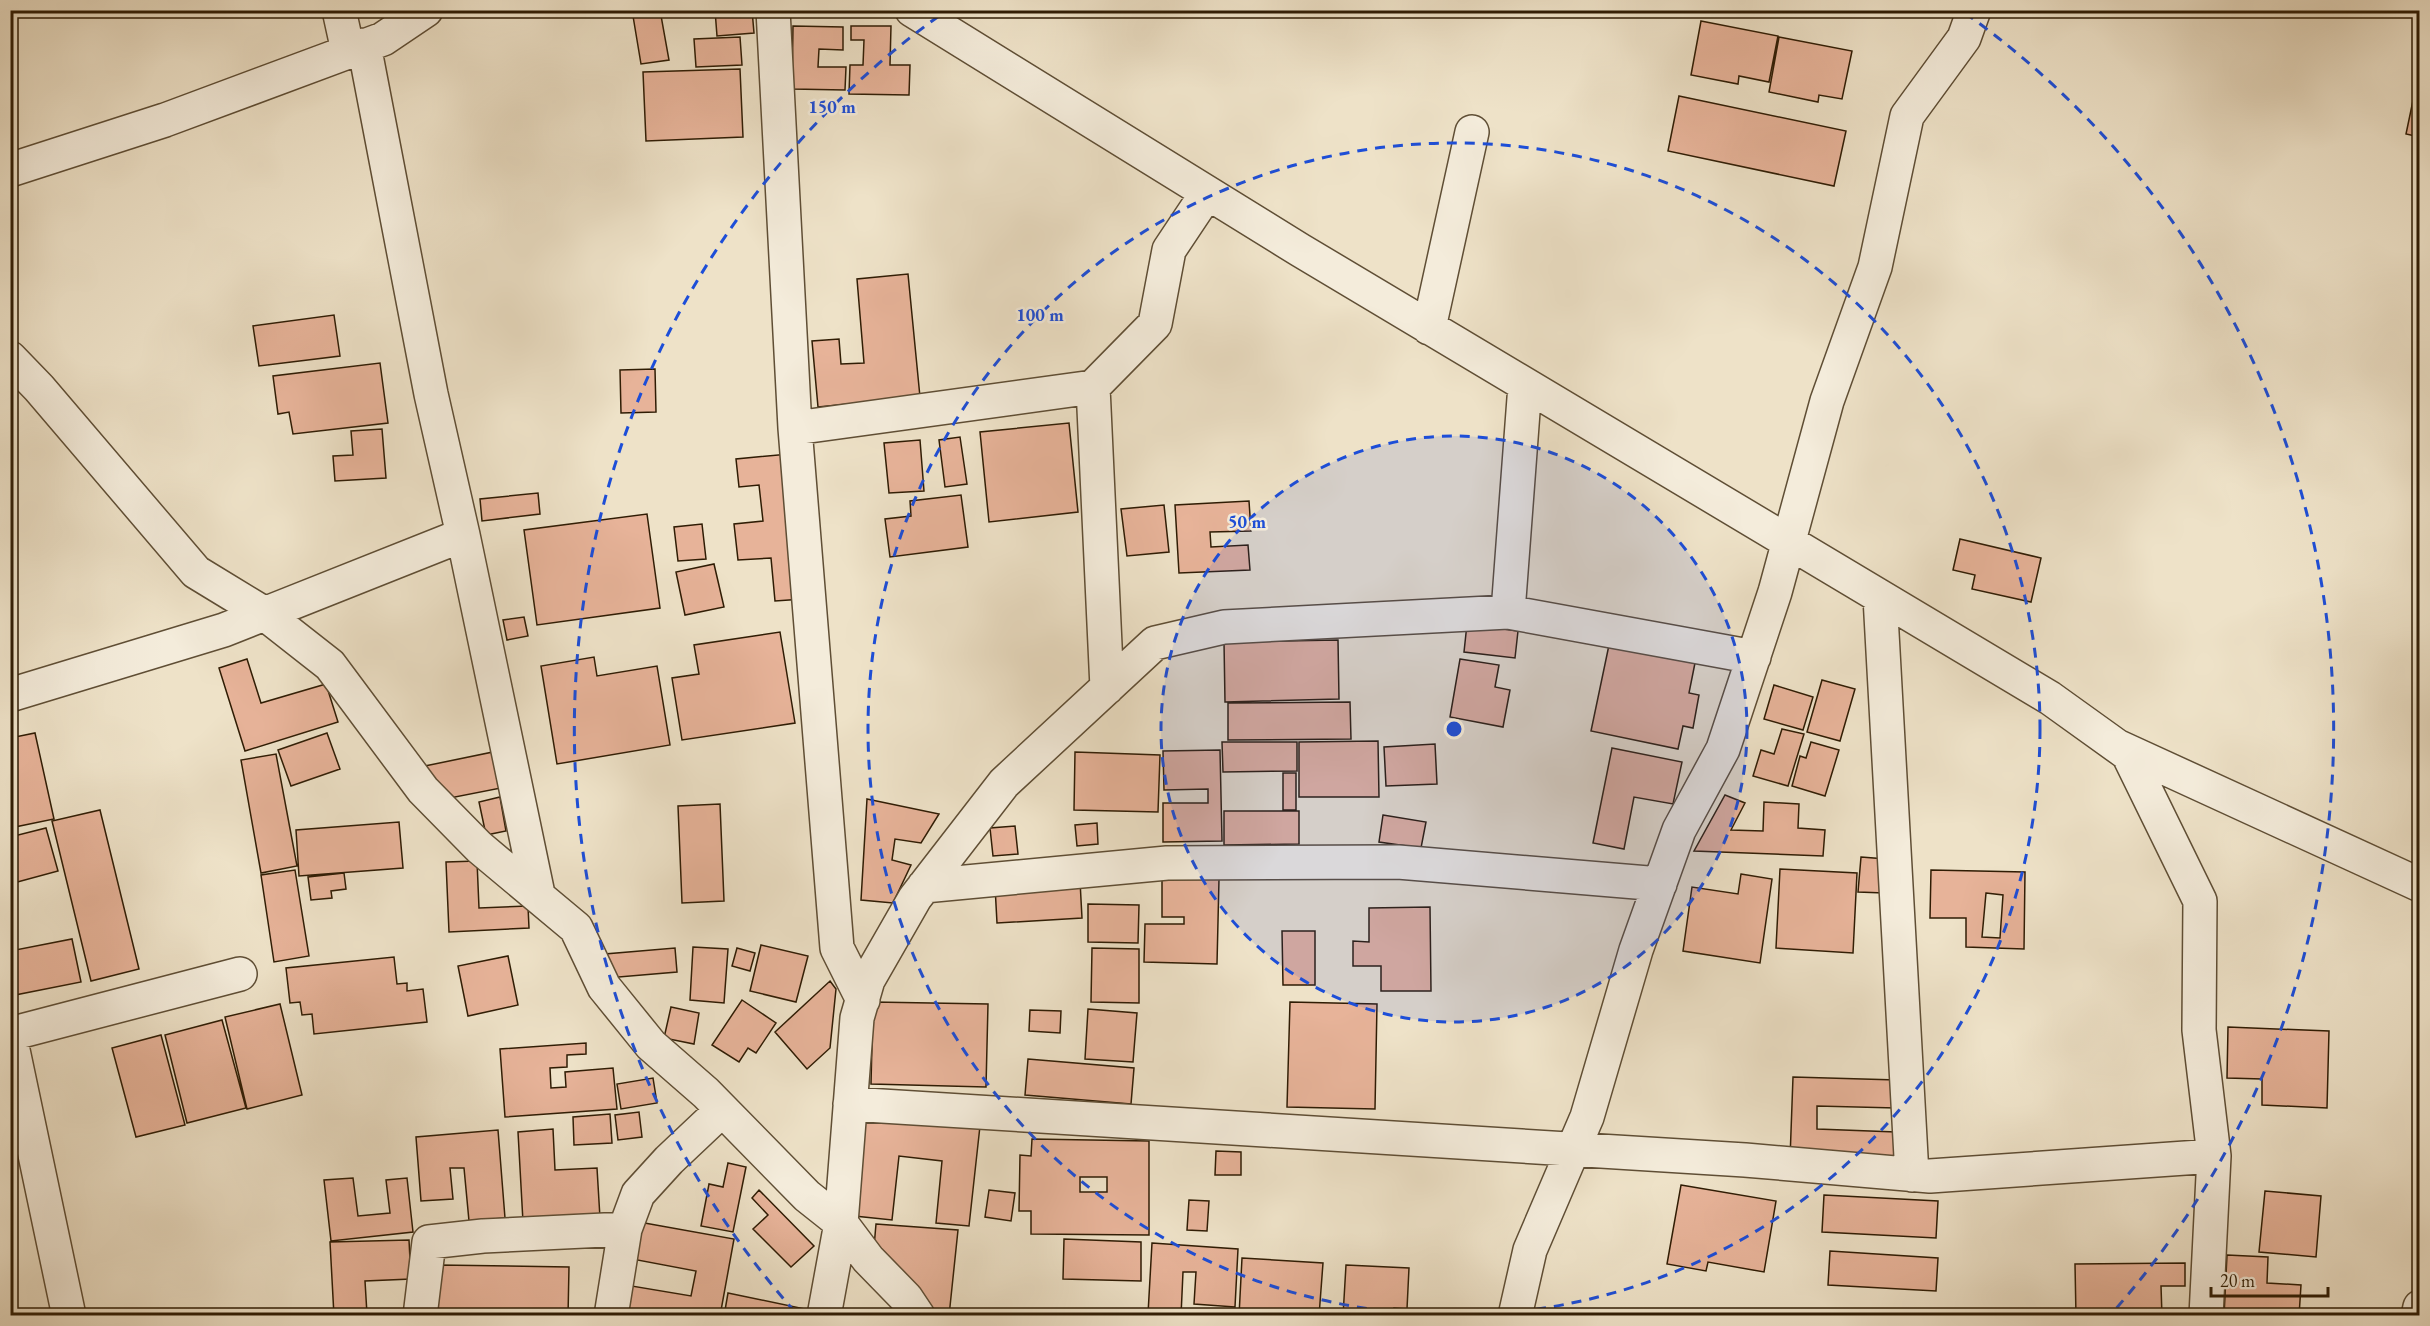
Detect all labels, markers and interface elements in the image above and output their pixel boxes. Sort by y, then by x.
text: 150 m [808,95,856,118]
text: 100 m [1016,303,1064,326]
text: 50 m [1228,510,1266,533]
centre of rings [1444,719,1464,739]
scale bar [2211,1260,2328,1298]
text: 20 m [2220,1269,2255,1292]

